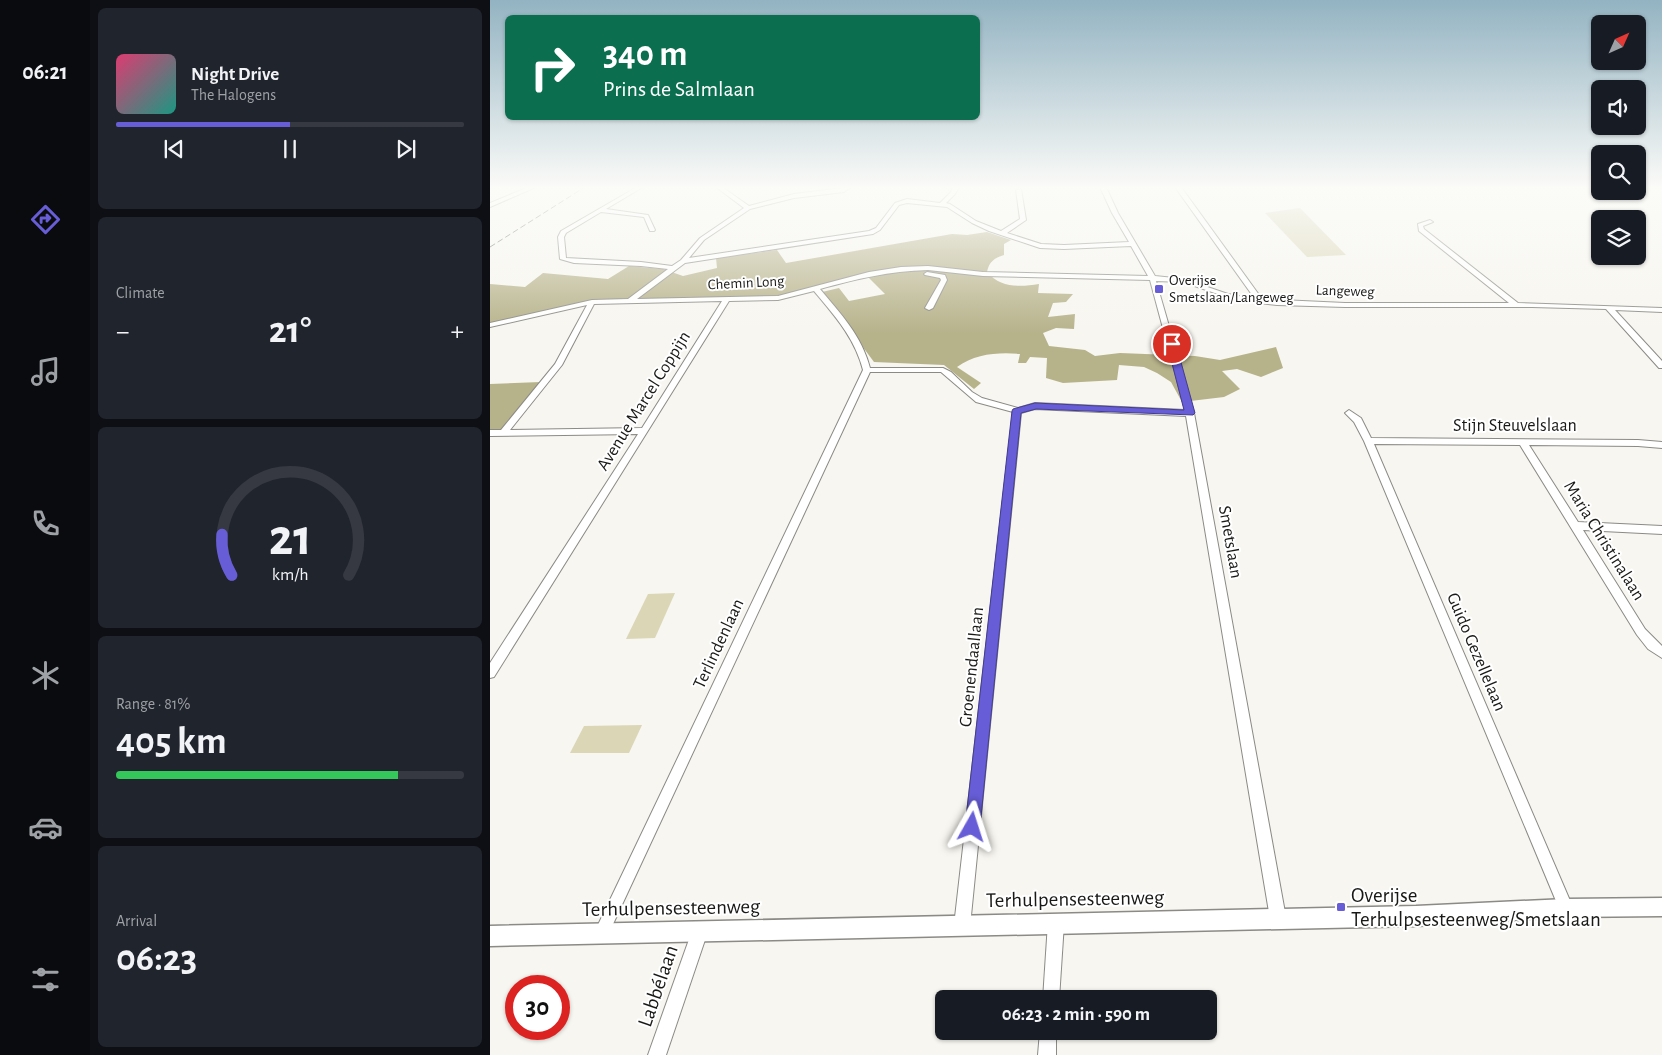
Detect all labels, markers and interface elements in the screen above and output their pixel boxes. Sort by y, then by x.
north arrow [1591,15,1646,70]
map controls [1591,15,1646,265]
icon: right [520,35,585,100]
text: 340 m [603,37,687,72]
text: 06:21 [22,61,68,83]
text: Night Drive [191,65,279,84]
text: Prins de Salmlaan [603,78,755,100]
button: sound [1591,80,1646,135]
text: The Halogens [191,87,276,103]
icon: previous [160,135,188,163]
icon: pause [276,135,304,163]
icon: next [392,135,420,163]
button: search [1591,145,1646,200]
icon: directions [28,202,63,237]
button: layers [1591,210,1646,265]
street label: Chemin Long [707,273,785,292]
place label: Overijse Smetslaan/Langeweg [1169,273,1294,305]
street label: Langeweg [1315,282,1375,300]
marker: Overijse Smetslaan/Langeweg [1153,283,1165,295]
text: Climate [116,285,165,301]
text: 21° [269,312,311,350]
text: − [116,318,129,346]
text: + [451,318,464,346]
pin [1151,323,1193,365]
street label: Avenue Marcel Coppijn [594,328,694,474]
icon: arrive [1158,330,1186,358]
icon: music [28,354,63,389]
street label: Stijn Steuvelslaan [1453,417,1577,435]
street label: Maria Christinalaan [1560,478,1648,604]
street label: Smetslaan [1215,504,1245,580]
icon: phone [28,506,63,541]
text: 21 [268,512,312,564]
text: km/h [272,566,308,584]
street label: Guido Gezellelaan [1443,590,1509,714]
street label: Terlindenlaan [690,596,748,692]
street label: Groenendaallaan [957,606,987,728]
icon: climate [28,658,63,693]
text: Range · 81% [116,696,190,712]
text: 405 km [116,723,227,761]
position arrow [945,800,997,852]
icon: car [28,810,63,845]
place label: Overijse Terhulpsesteenweg/Smetslaan [1351,885,1601,930]
street label: Terhulpensesteenweg [986,887,1165,911]
street label: Terhulpensesteenweg [582,896,761,920]
marker: Overijse Terhulpsesteenweg/Smetslaan [1335,901,1347,913]
text: Arrival [116,913,157,929]
text: 06:23 [116,940,197,978]
street label: Labbélaan [634,942,682,1030]
icon: filters [28,962,63,997]
speed limit sign: 30 [505,975,570,1040]
text: 06:23 · 2 min · 590 m [1002,1005,1150,1024]

